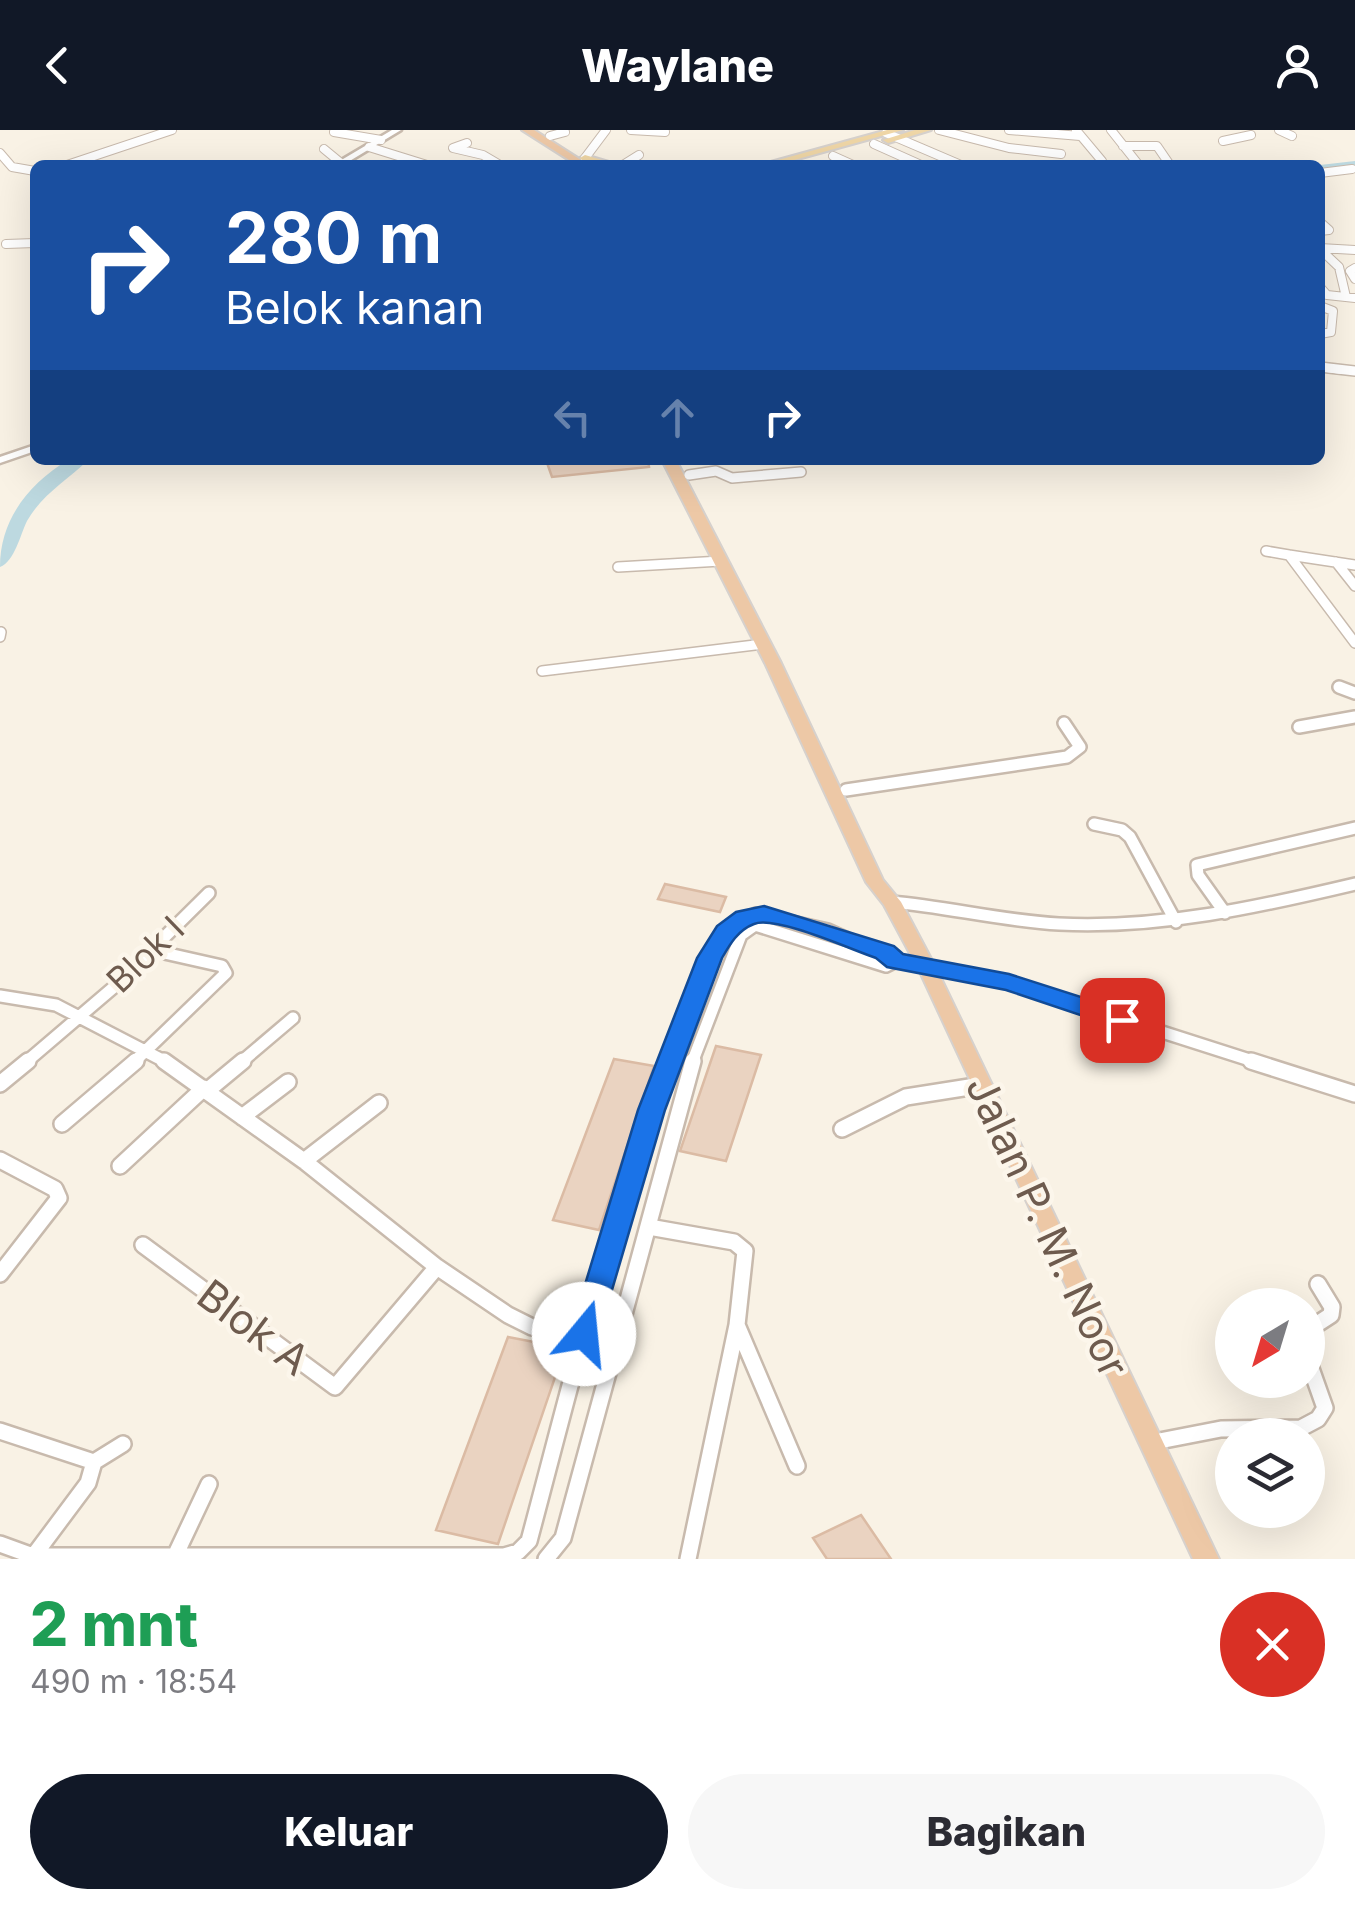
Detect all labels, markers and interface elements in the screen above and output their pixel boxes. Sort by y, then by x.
icon: back [30,38,85,93]
text: Waylane [581,38,774,93]
icon: person [1270,38,1325,93]
text: 280 m [225,195,442,280]
icon: right [60,200,190,330]
text: Belok kanan [225,280,484,335]
icon: left [545,390,600,445]
icon: ahead [650,390,705,445]
icon: right [755,390,810,445]
street label: Blok I [98,907,192,1001]
pin [1080,978,1165,1063]
icon: arrive [1095,993,1150,1048]
street label: Jalan P. M. Noor [956,1067,1140,1385]
street label: Blok A [188,1269,320,1385]
position arrow [532,1282,636,1386]
north arrow [1215,1288,1325,1398]
map controls [1215,1288,1325,1528]
button: layers [1215,1418,1325,1528]
text: 2 mnt [30,1588,198,1660]
button: close [1220,1592,1325,1697]
text: 490 m · 18:54 [30,1662,237,1701]
button: Keluar [30,1774,668,1889]
button: Bagikan [688,1774,1325,1889]

